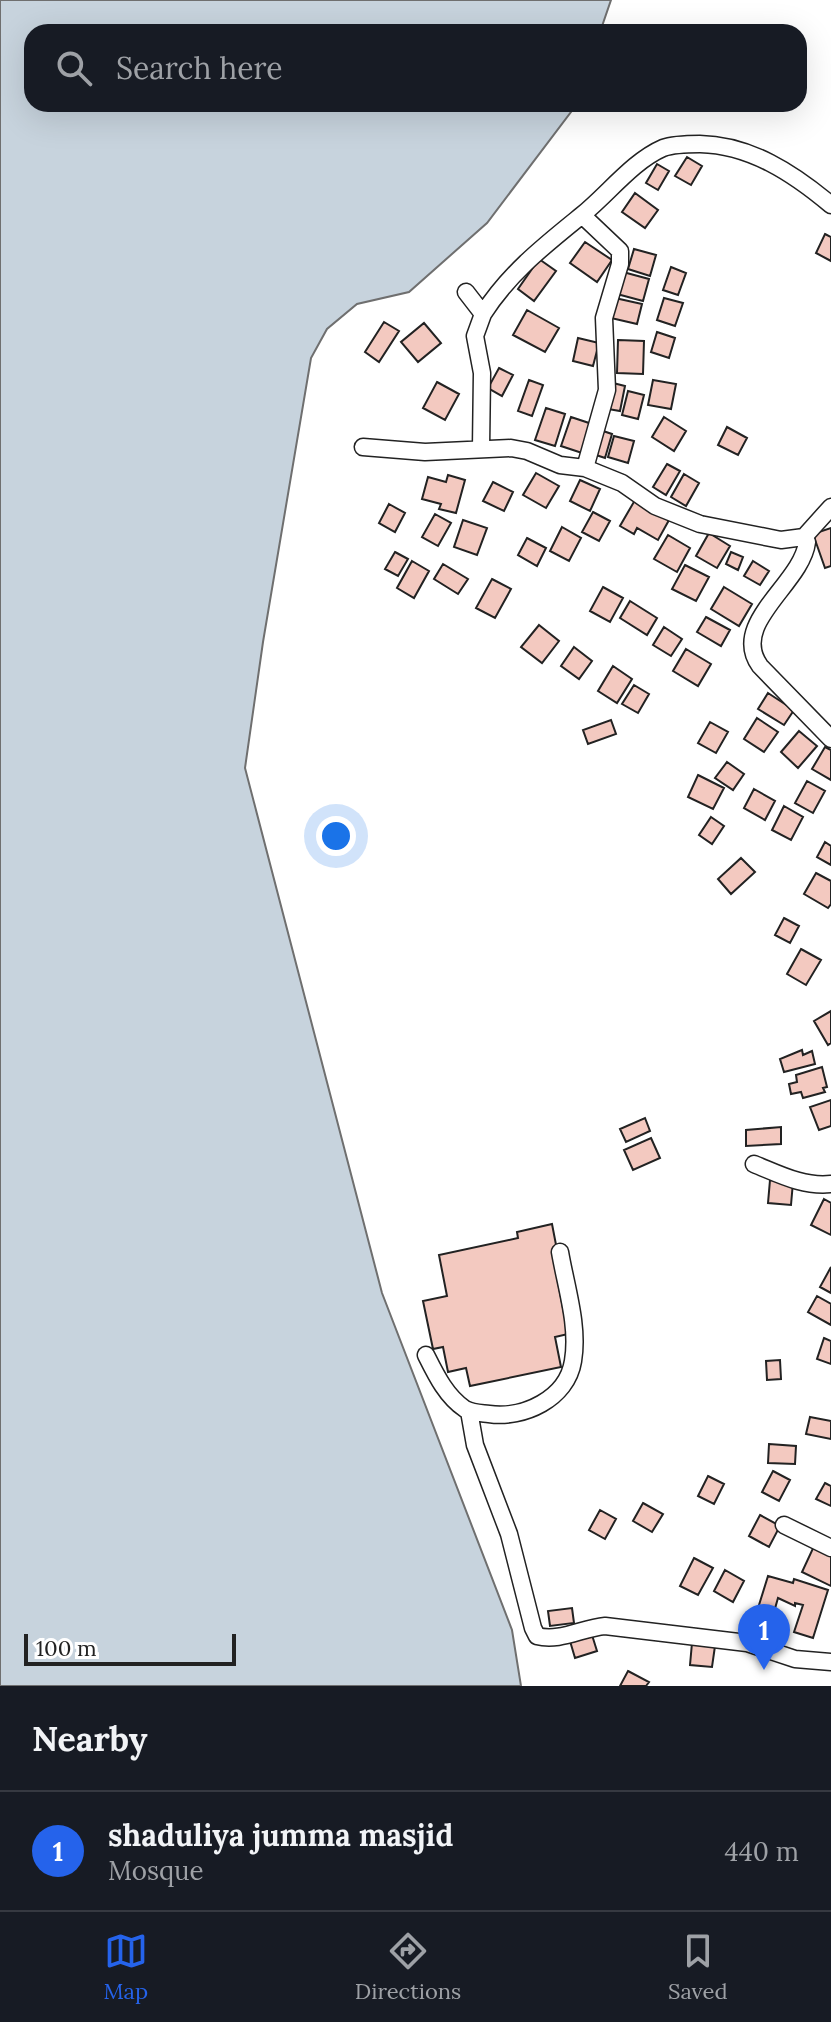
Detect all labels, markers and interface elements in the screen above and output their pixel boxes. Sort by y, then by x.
search box [24,24,807,112]
icon: search [52,46,96,90]
text: Search here [116,49,283,87]
your location [316,816,356,856]
pin: 1 [738,1604,790,1670]
scale bar [24,1630,236,1666]
text: 100 m [36,1634,97,1662]
text: Nearby [32,1717,148,1760]
text: shaduliya jumma masjid [108,1816,453,1854]
text: 1 [53,1835,63,1868]
text: 440 m [725,1835,799,1868]
text: Mosque [108,1854,204,1887]
tab: Map [103,1929,148,2005]
tab: Directions [355,1929,461,2005]
tab: Saved [668,1929,728,2005]

